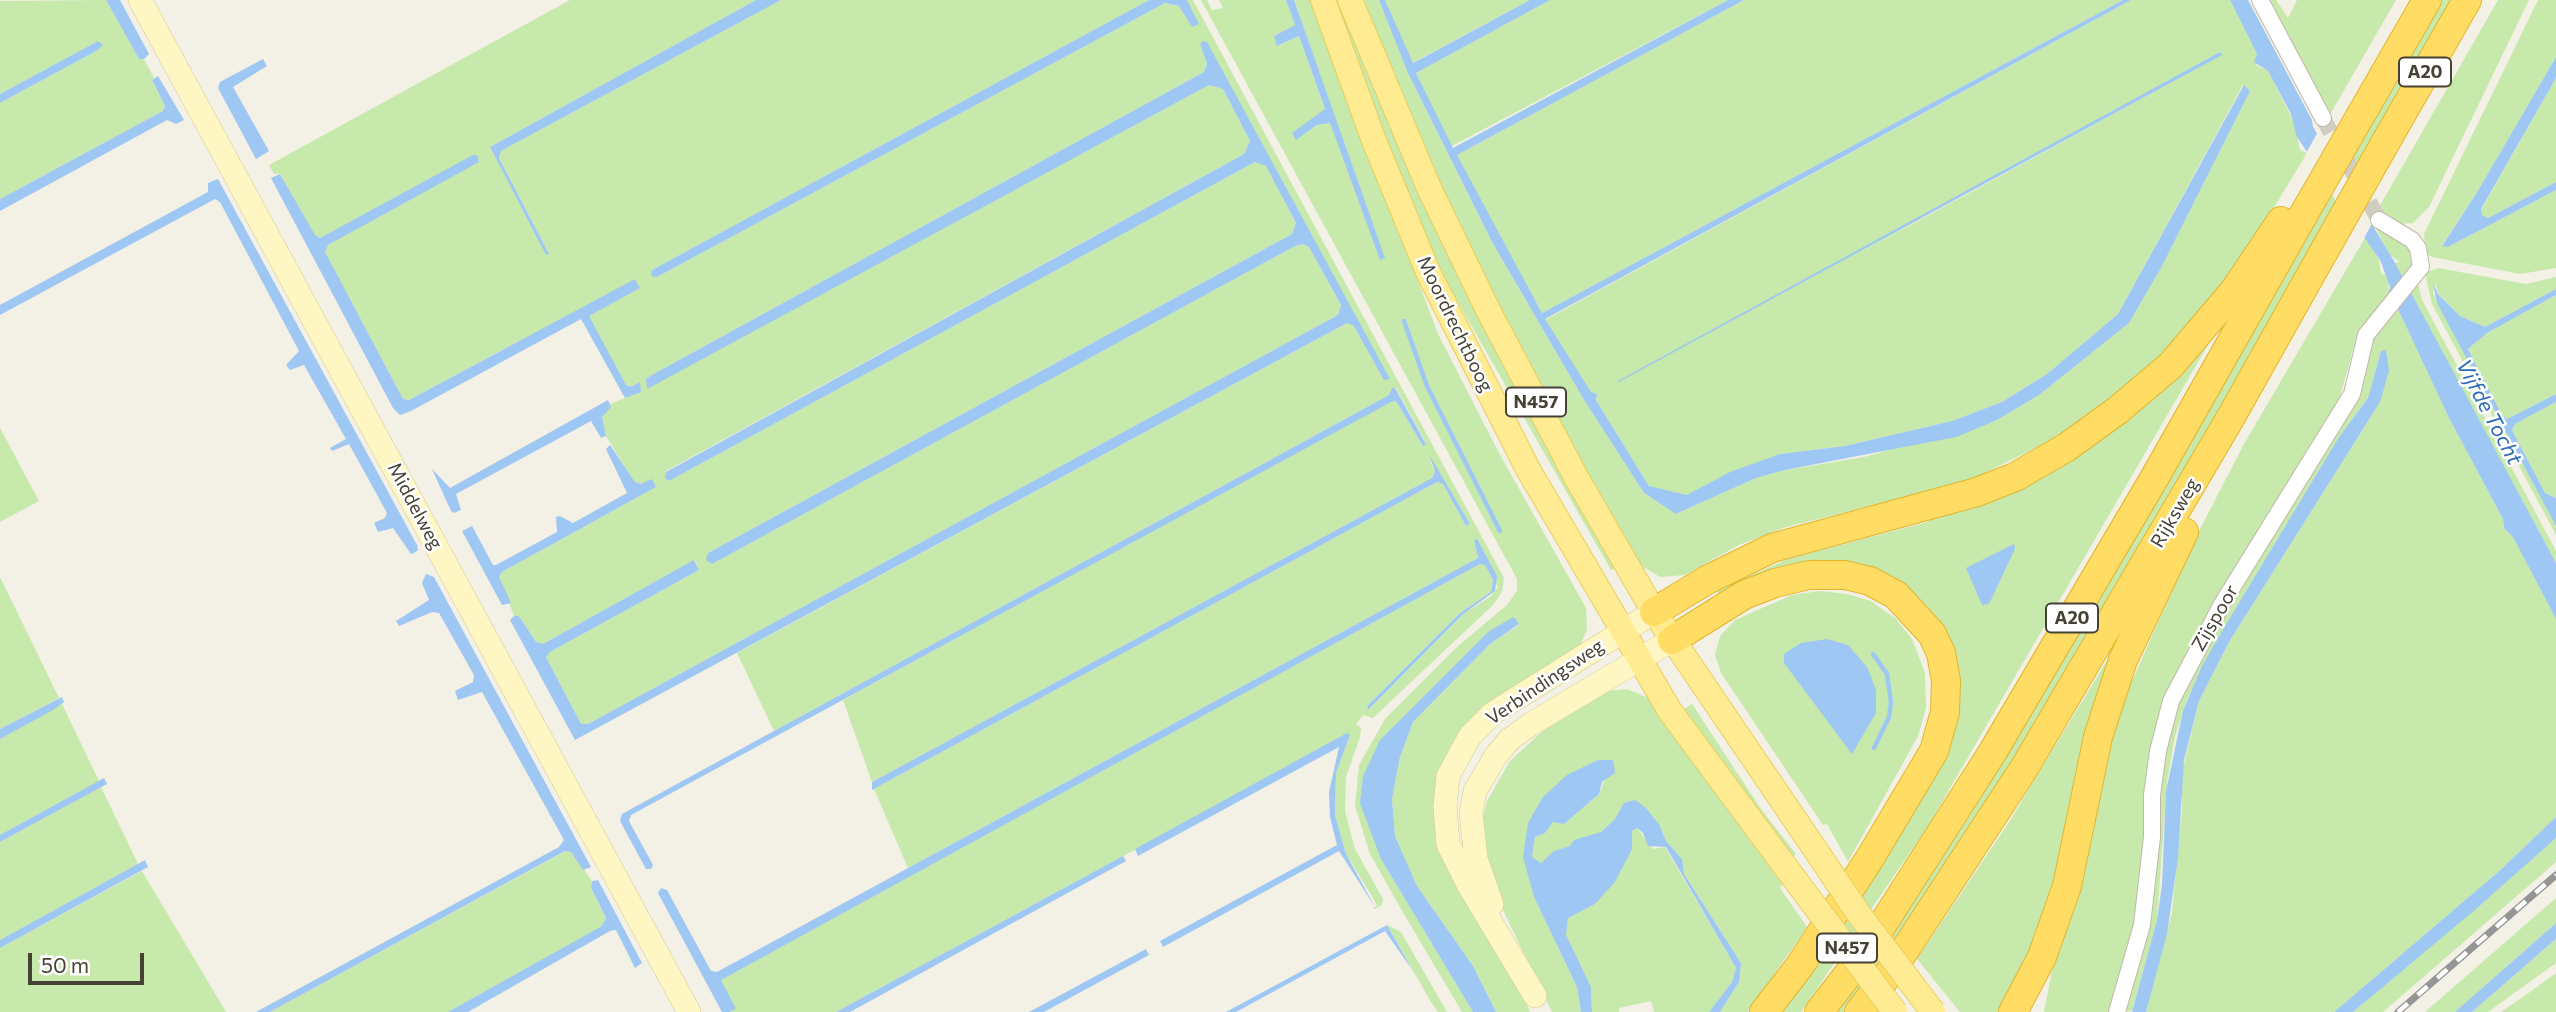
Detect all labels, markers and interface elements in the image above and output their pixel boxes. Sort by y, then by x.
road number: A20 [2399,58,2451,86]
street label: Moordrechtboog [1412,252,1498,396]
water label: Vijfde Tocht [2451,355,2527,469]
road number: N457 [1506,388,1566,416]
street label: Middelweg [383,459,447,553]
street label: Rijksweg [2146,474,2204,552]
street label: Zijspoor [2187,581,2243,655]
road number: A20 [2046,604,2098,632]
street label: Verbindingsweg [1482,634,1608,730]
road number: N457 [1817,933,1877,962]
scale bar [32,939,147,983]
text: 50 m [41,952,89,977]

